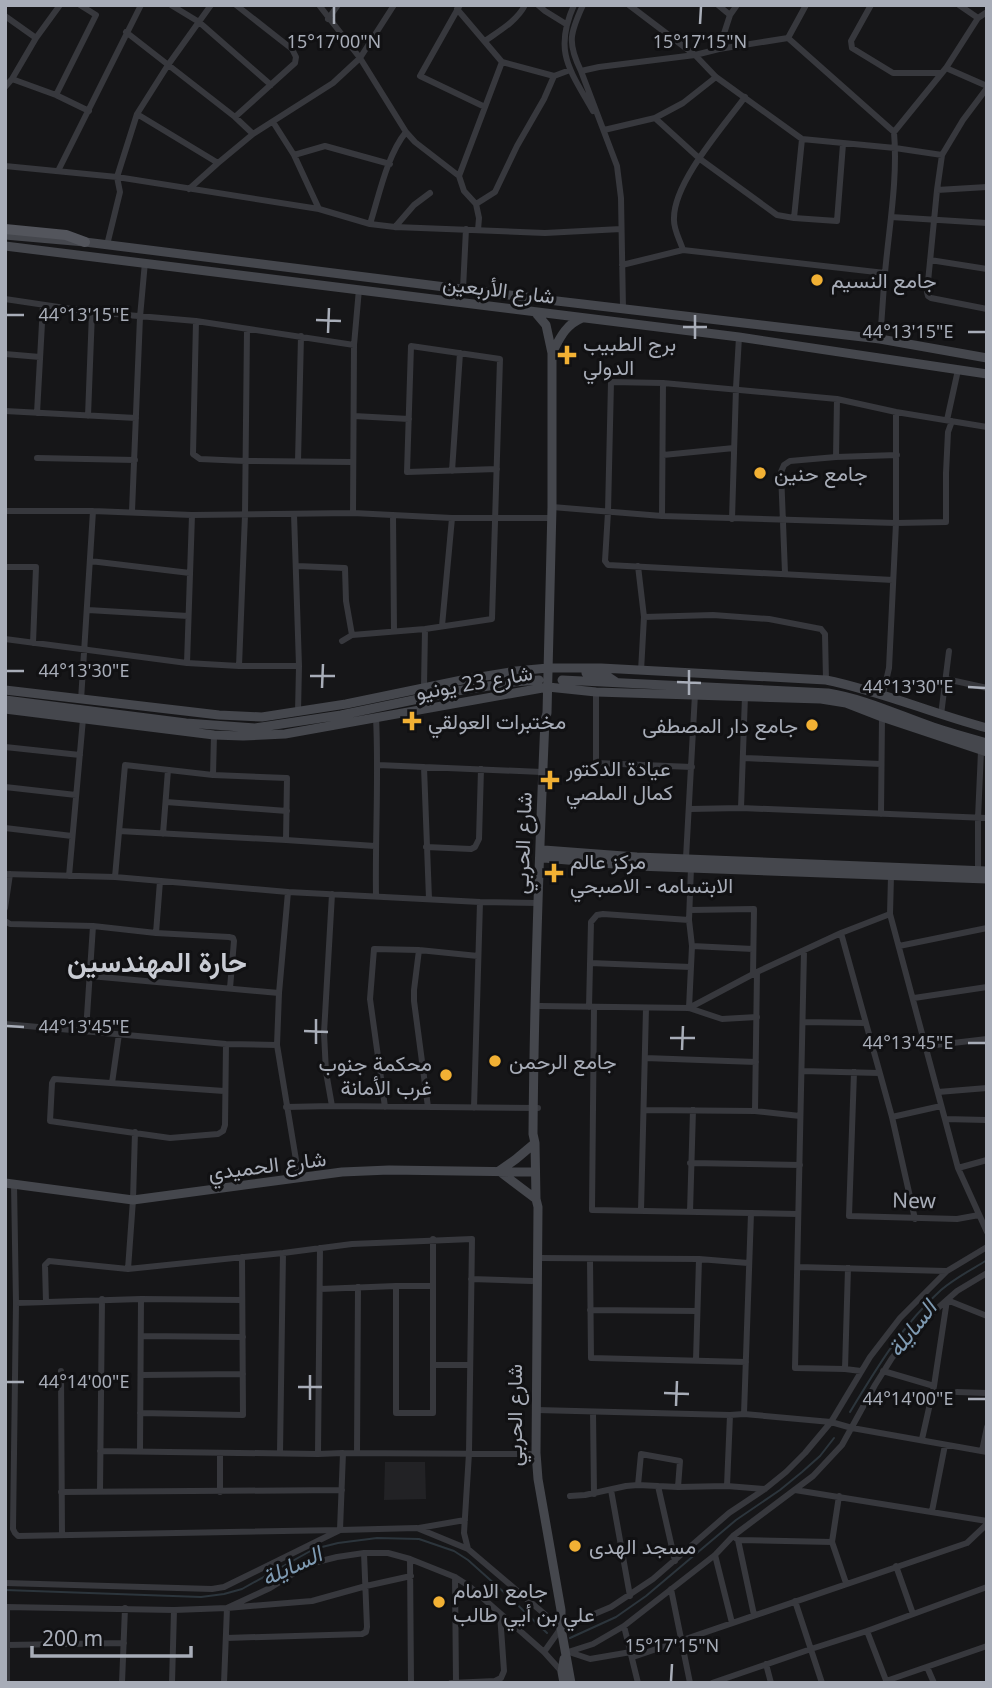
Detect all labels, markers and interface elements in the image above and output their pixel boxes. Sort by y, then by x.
text: 15°17'00"N [287,29,381,53]
text: 15°17'15"N [653,29,747,53]
place label: جامع النسيم [831,266,937,295]
street label: شارع الأربعين [441,268,557,311]
marker: جامع النسيم [809,272,825,288]
text: 44°13'15"E [39,302,129,326]
text: 44°13'15"E [863,319,953,343]
place label: برج الطبيب الدولي [583,329,676,385]
marker: برج الطبيب الدولي [557,345,577,365]
place label: جامع حنين [774,459,867,488]
marker: جامع حنين [752,465,768,481]
text: 44°13'30"E [39,658,129,682]
street label: شارع 23 يونيو [413,658,535,707]
text: 44°13'30"E [863,674,953,698]
place label: مختبرات العولقي [428,707,566,739]
marker: مختبرات العولقي [402,711,422,731]
place label: جامع دار المصطفى [642,711,798,740]
marker: جامع دار المصطفى [804,717,820,733]
place label: عيادة الدكتور كمال الملصي [565,754,673,810]
marker: عيادة الدكتور كمال الملصي [540,770,560,790]
street label: شارع الحربي [506,791,542,895]
place label: مركز عالم الابتسامه - الاصبحي [570,847,733,903]
marker: مركز عالم الابتسامه - الاصبحي [544,863,564,883]
district label: حارة المهندسين [67,942,247,980]
text: 44°13'45"E [39,1014,129,1038]
text: 44°13'45"E [863,1030,953,1054]
place label: جامع الرحمن [509,1047,616,1076]
place label: محكمة جنوب غرب الأمانة [319,1049,432,1101]
marker: جامع الرحمن [487,1053,503,1069]
marker: محكمة جنوب غرب الأمانة [438,1067,454,1083]
street label: شارع الحميدي [206,1144,328,1190]
street label: New [892,1186,937,1214]
water label: السايلة [879,1291,945,1363]
street label: شارع الحربي [500,1364,532,1466]
text: 44°14'00"E [39,1369,129,1393]
text: 44°14'00"E [863,1386,953,1410]
place label: مسجد الهدى [589,1532,696,1560]
water label: السايلة [255,1536,329,1593]
marker: مسجد الهدى [567,1538,583,1554]
place label: جامع الامام علي بن أيي طالب [453,1576,595,1632]
marker: جامع الامام علي بن أيي طالب [431,1594,447,1610]
scale bar [32,1614,191,1658]
text: 200 m [42,1624,103,1652]
text: 15°17'15"N [625,1633,719,1657]

